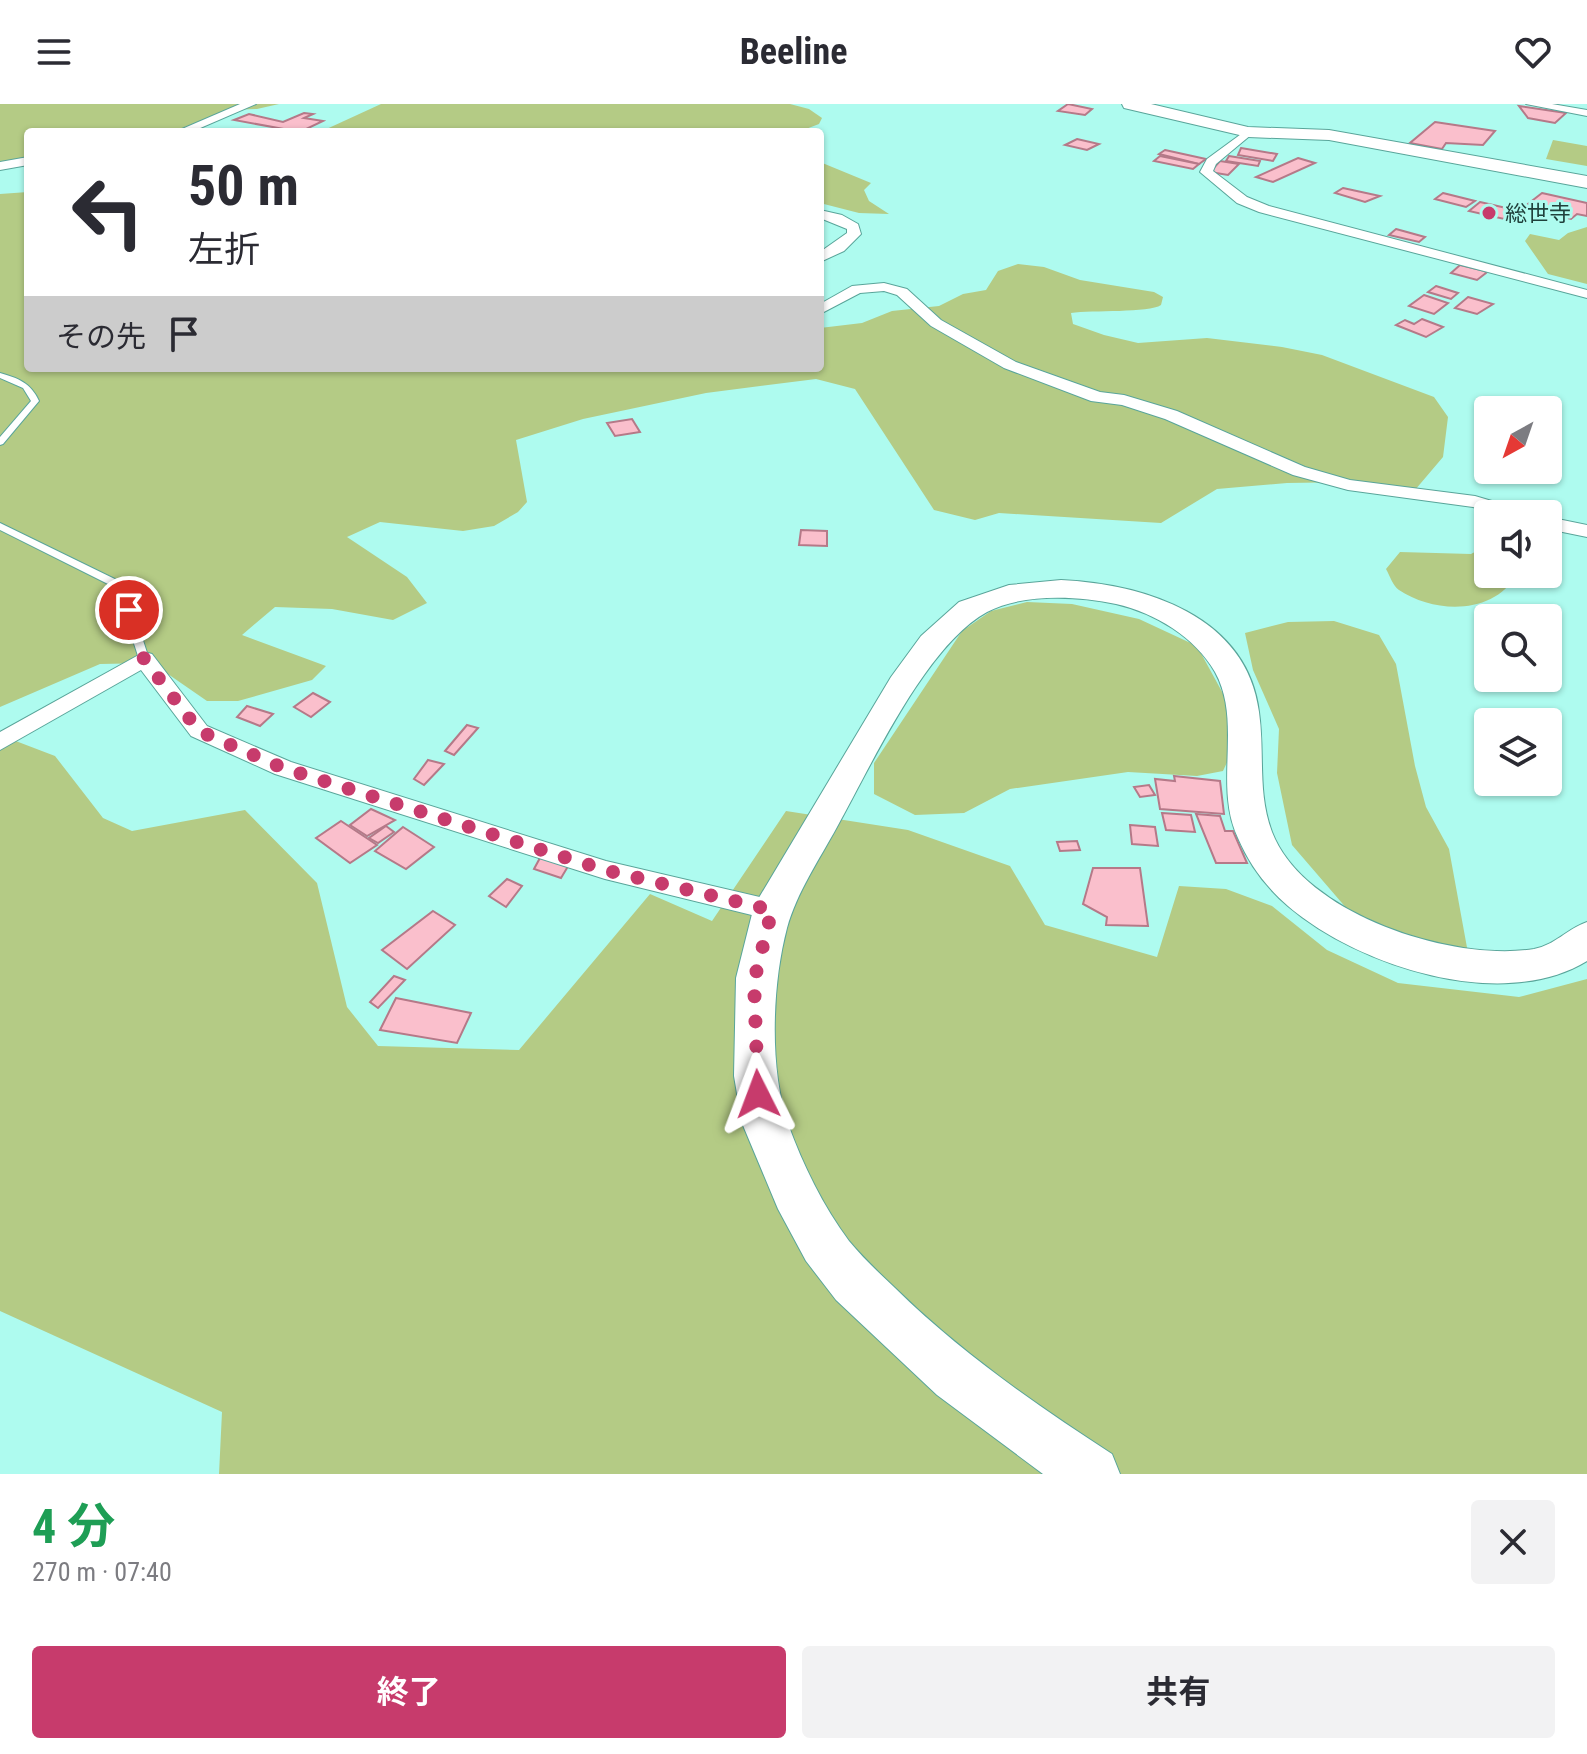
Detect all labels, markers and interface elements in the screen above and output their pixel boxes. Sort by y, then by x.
icon: menu [32,30,76,74]
icon: heart [1511,30,1555,74]
text: Beeline [740,31,847,73]
text: 50 m [188,153,299,219]
icon: left [56,160,160,264]
place label: 総世寺 [1505,201,1571,226]
marker: 総世寺 [1480,204,1498,222]
text: 左折 [188,229,260,271]
icon: arrive [162,312,206,356]
text: その先 [56,319,146,354]
north arrow [1474,396,1562,484]
map controls [1474,396,1562,796]
button: sound [1474,500,1562,588]
pin [95,576,163,644]
icon: arrive [107,588,151,632]
button: search [1474,604,1562,692]
button: layers [1474,708,1562,796]
position arrow [716,1052,800,1136]
text: 4 分 [32,1498,115,1555]
button: close [1471,1500,1555,1584]
text: 270 m · 07:40 [32,1557,172,1587]
button: 終了 [32,1646,786,1738]
button: 共有 [802,1646,1555,1738]

